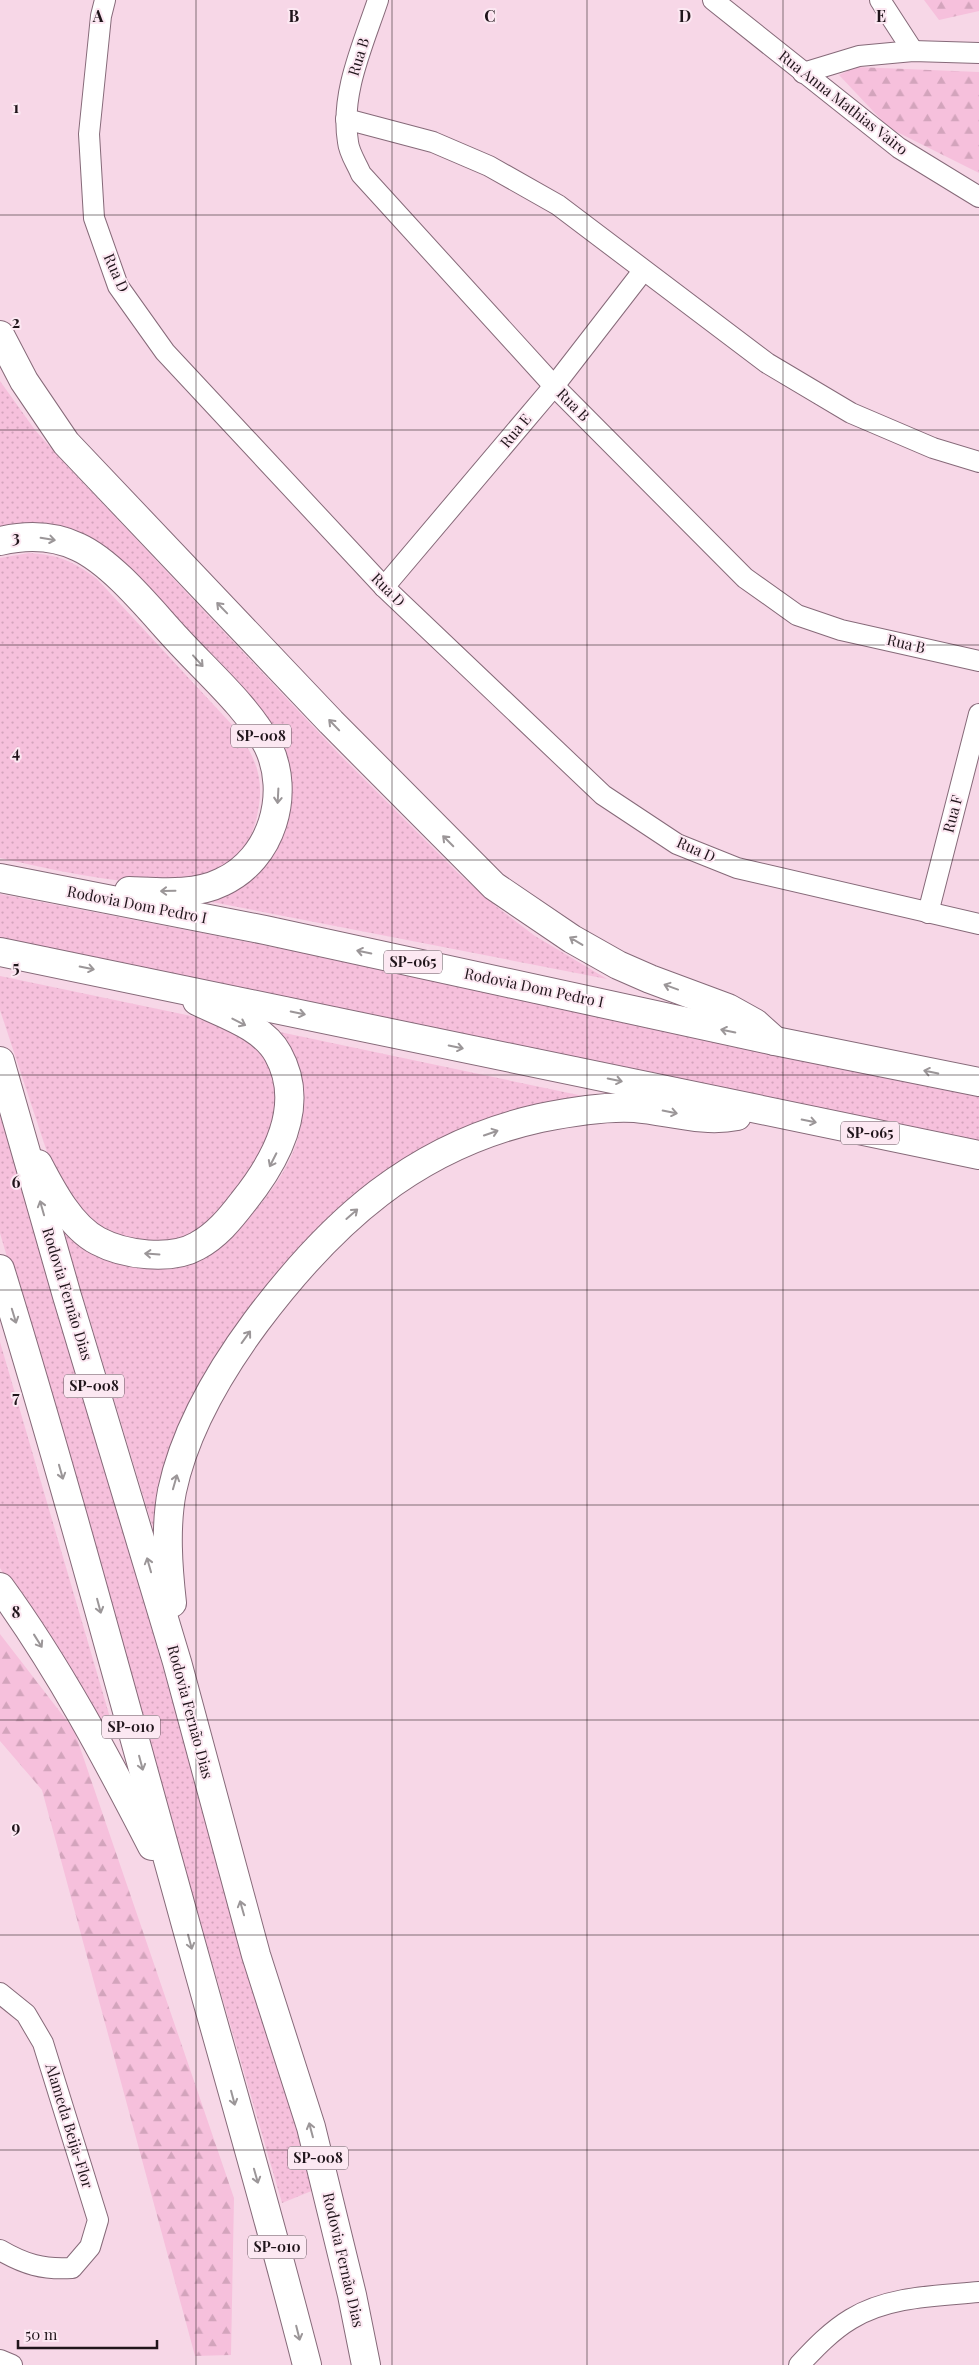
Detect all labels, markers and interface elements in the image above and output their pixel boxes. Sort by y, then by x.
text: A [92,5,104,26]
text: B [289,5,300,26]
text: C [484,5,496,26]
text: D [679,5,691,26]
text: E [876,5,886,26]
street label: Rua B [343,35,373,78]
street label: Rua Anna Mathias Vairo [775,45,912,159]
text: 1 [13,96,19,117]
street label: Rua D [100,250,134,295]
text: 2 [12,311,20,332]
street label: Rua B [553,383,595,425]
street label: Rua E [495,409,535,452]
text: 3 [12,526,20,547]
one-way arrow [40,534,56,544]
street label: Rua D [367,568,410,611]
one-way arrow [216,601,228,614]
street label: Rua B [885,629,927,657]
one-way arrow [192,655,203,668]
one-way arrow [328,719,340,732]
road number: SP-008 [231,724,291,748]
text: 4 [12,741,20,762]
one-way arrow [273,788,282,804]
street label: Rua F [937,792,967,835]
street label: Rua D [674,832,719,866]
one-way arrow [442,835,455,847]
street label: Rodovia Dom Pedro I [66,881,209,927]
one-way arrow [161,887,177,896]
one-way arrow [569,935,583,945]
one-way arrow [356,946,372,956]
road number: SP-065 [384,950,442,974]
text: 5 [12,956,20,977]
street label: Rodovia Dom Pedro I [463,962,606,1012]
one-way arrow [79,964,95,974]
one-way arrow [664,982,679,991]
one-way arrow [289,1008,305,1018]
one-way arrow [231,1018,246,1027]
one-way arrow [720,1026,736,1035]
one-way arrow [448,1042,464,1052]
one-way arrow [924,1067,940,1077]
one-way arrow [607,1076,623,1085]
one-way arrow [662,1108,678,1118]
one-way arrow [800,1116,816,1126]
road number: SP-065 [841,1122,899,1144]
one-way arrow [483,1128,498,1137]
one-way arrow [268,1152,277,1167]
text: 6 [12,1171,21,1192]
one-way arrow [36,1201,46,1217]
one-way arrow [345,1209,358,1220]
street label: Rodovia Fernão Dias [38,1225,98,1363]
one-way arrow [144,1250,160,1259]
one-way arrow [10,1308,20,1324]
one-way arrow [241,1330,251,1344]
road number: SP-008 [64,1374,124,1398]
text: 7 [12,1386,20,1407]
one-way arrow [56,1463,66,1479]
one-way arrow [171,1474,181,1490]
one-way arrow [143,1557,153,1573]
one-way arrow [94,1598,104,1614]
text: 8 [12,1601,21,1622]
one-way arrow [33,1634,43,1648]
street label: Rodovia Fernão Dias [163,1643,218,1781]
road number: SP-010 [102,1715,160,1738]
one-way arrow [137,1755,147,1771]
text: 9 [12,1816,21,1837]
one-way arrow [237,1900,247,1916]
one-way arrow [186,1933,196,1949]
street label: Alameda Beija-Flor [41,2060,99,2191]
one-way arrow [229,2090,239,2106]
one-way arrow [306,2123,315,2139]
road number: SP-008 [288,2146,348,2170]
one-way arrow [251,2168,261,2184]
street label: Rodovia Fernão Dias [319,2190,369,2329]
road number: SP-010 [248,2236,306,2258]
scale bar [18,2318,156,2350]
text: 50 m [25,2324,58,2344]
one-way arrow [294,2324,304,2340]

